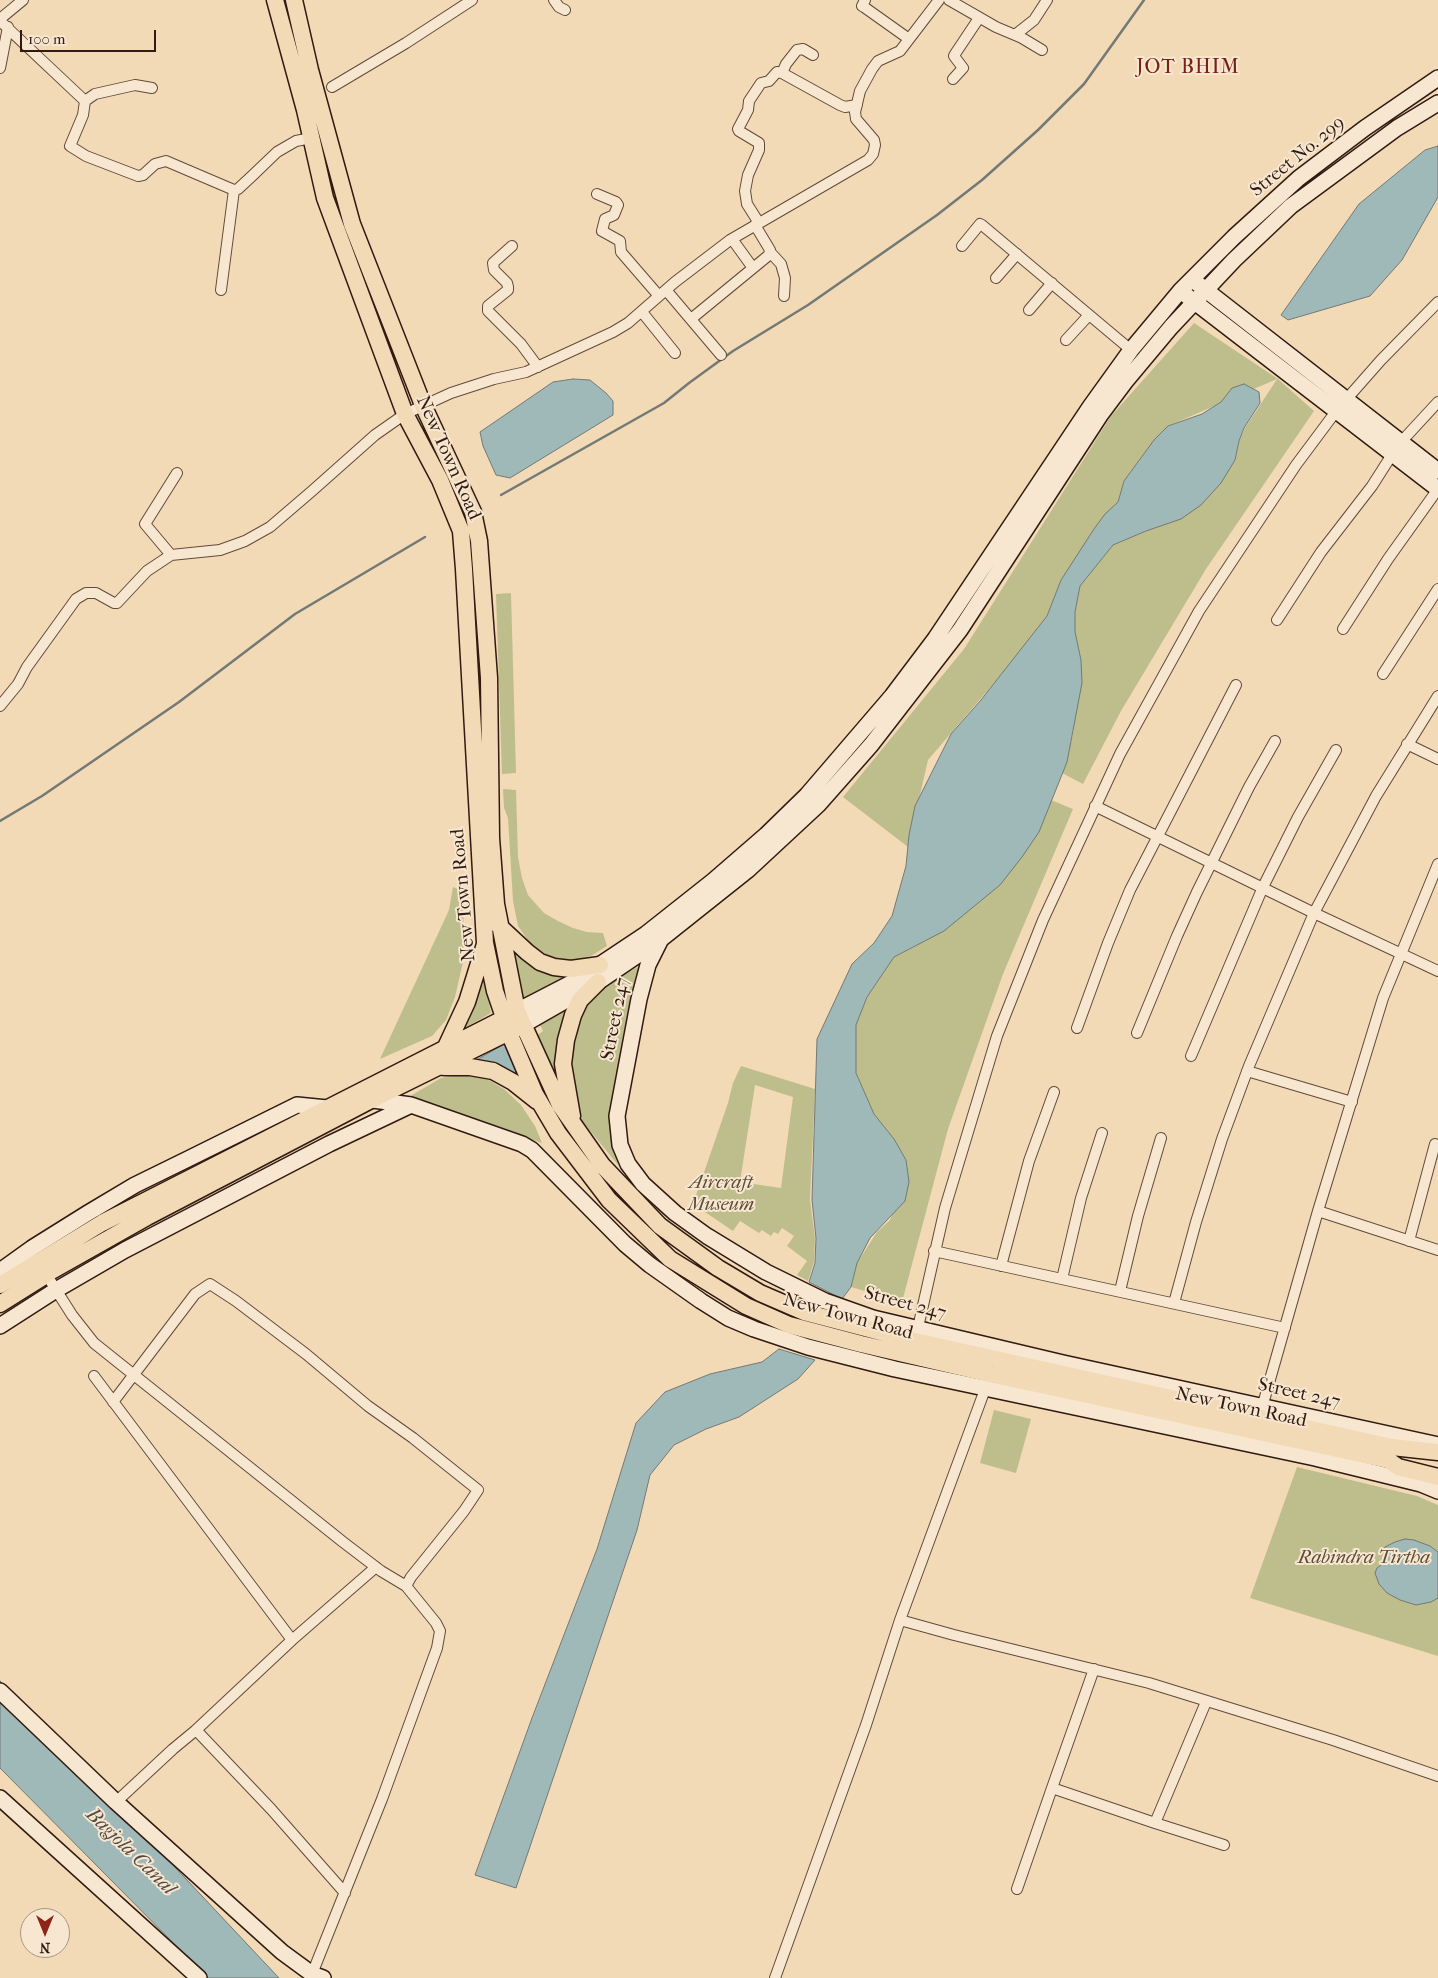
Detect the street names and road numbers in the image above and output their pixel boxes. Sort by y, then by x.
street label: Street No. 299 [1246,112,1350,202]
street label: New Town Road [410,392,486,524]
street label: New Town Road [447,828,481,962]
street label: Street 247 [597,976,635,1062]
street label: Street 247 [862,1282,948,1326]
street label: New Town Road [781,1289,915,1345]
street label: Street 247 [1256,1373,1342,1415]
street label: New Town Road [1173,1383,1309,1433]

